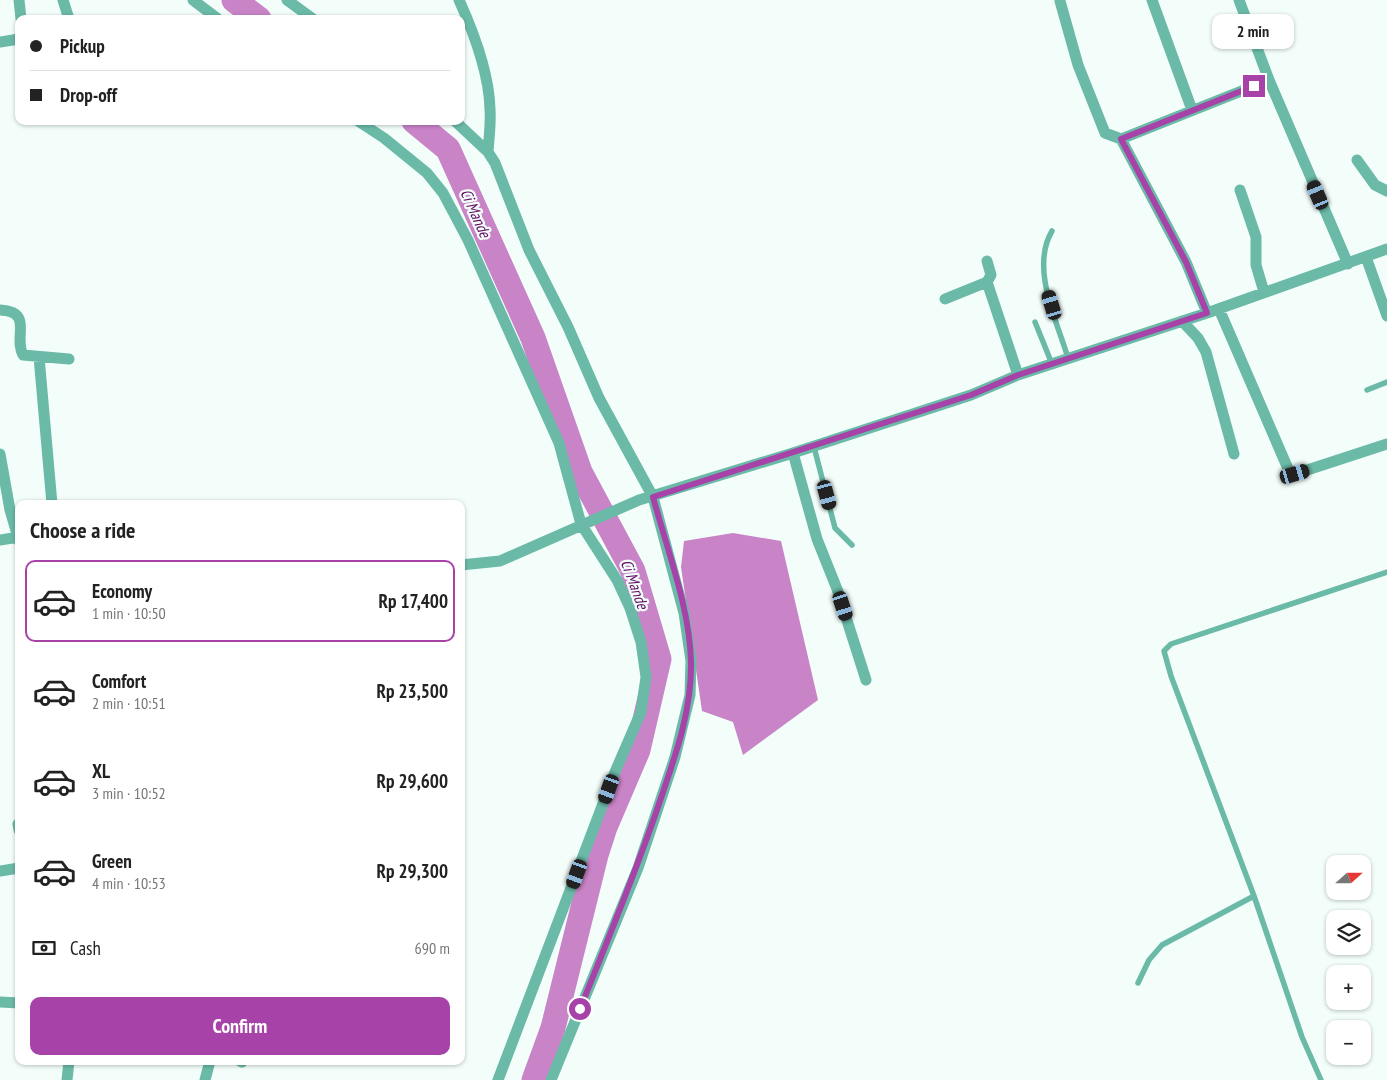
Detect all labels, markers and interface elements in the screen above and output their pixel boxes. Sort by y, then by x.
callout: 2 min [1213,13,1295,48]
text: 2 min [1237,21,1269,41]
text: Pickup [60,34,105,58]
route end [1243,75,1265,97]
text: Drop-off [60,83,117,107]
car [1305,178,1330,212]
water label: Ci Mande [456,185,496,242]
car [1040,288,1063,322]
car [1278,463,1311,485]
car [815,479,838,511]
text: Choose a ride [30,516,135,544]
water label: Ci Mande [617,556,654,613]
icon: car [32,579,77,624]
text: Economy [92,579,152,603]
text: Rp 17,400 [378,589,448,613]
car [831,589,854,623]
text: 1 min · 10:50 [92,603,166,623]
icon: car [32,669,77,714]
text: Comfort [92,669,146,693]
text: Rp 23,500 [377,679,448,703]
text: 2 min · 10:51 [92,693,166,713]
icon: car [32,759,77,804]
text: XL [92,759,110,783]
text: Rp 29,600 [377,769,448,793]
car [596,772,621,806]
text: 3 min · 10:52 [92,783,166,803]
icon: car [32,849,77,894]
text: Green [92,849,132,873]
north arrow [1326,855,1371,900]
map controls [1326,855,1371,1065]
car [564,857,589,891]
text: Rp 29,300 [377,859,448,883]
text: 4 min · 10:53 [92,873,166,893]
button: layers [1326,910,1371,955]
icon: cash [30,934,58,962]
text: Cash [70,936,101,960]
text: 690 m [415,938,450,958]
button: + [1326,965,1371,1010]
button: Confirm [30,997,450,1055]
route start [569,998,591,1020]
button: − [1326,1020,1371,1065]

